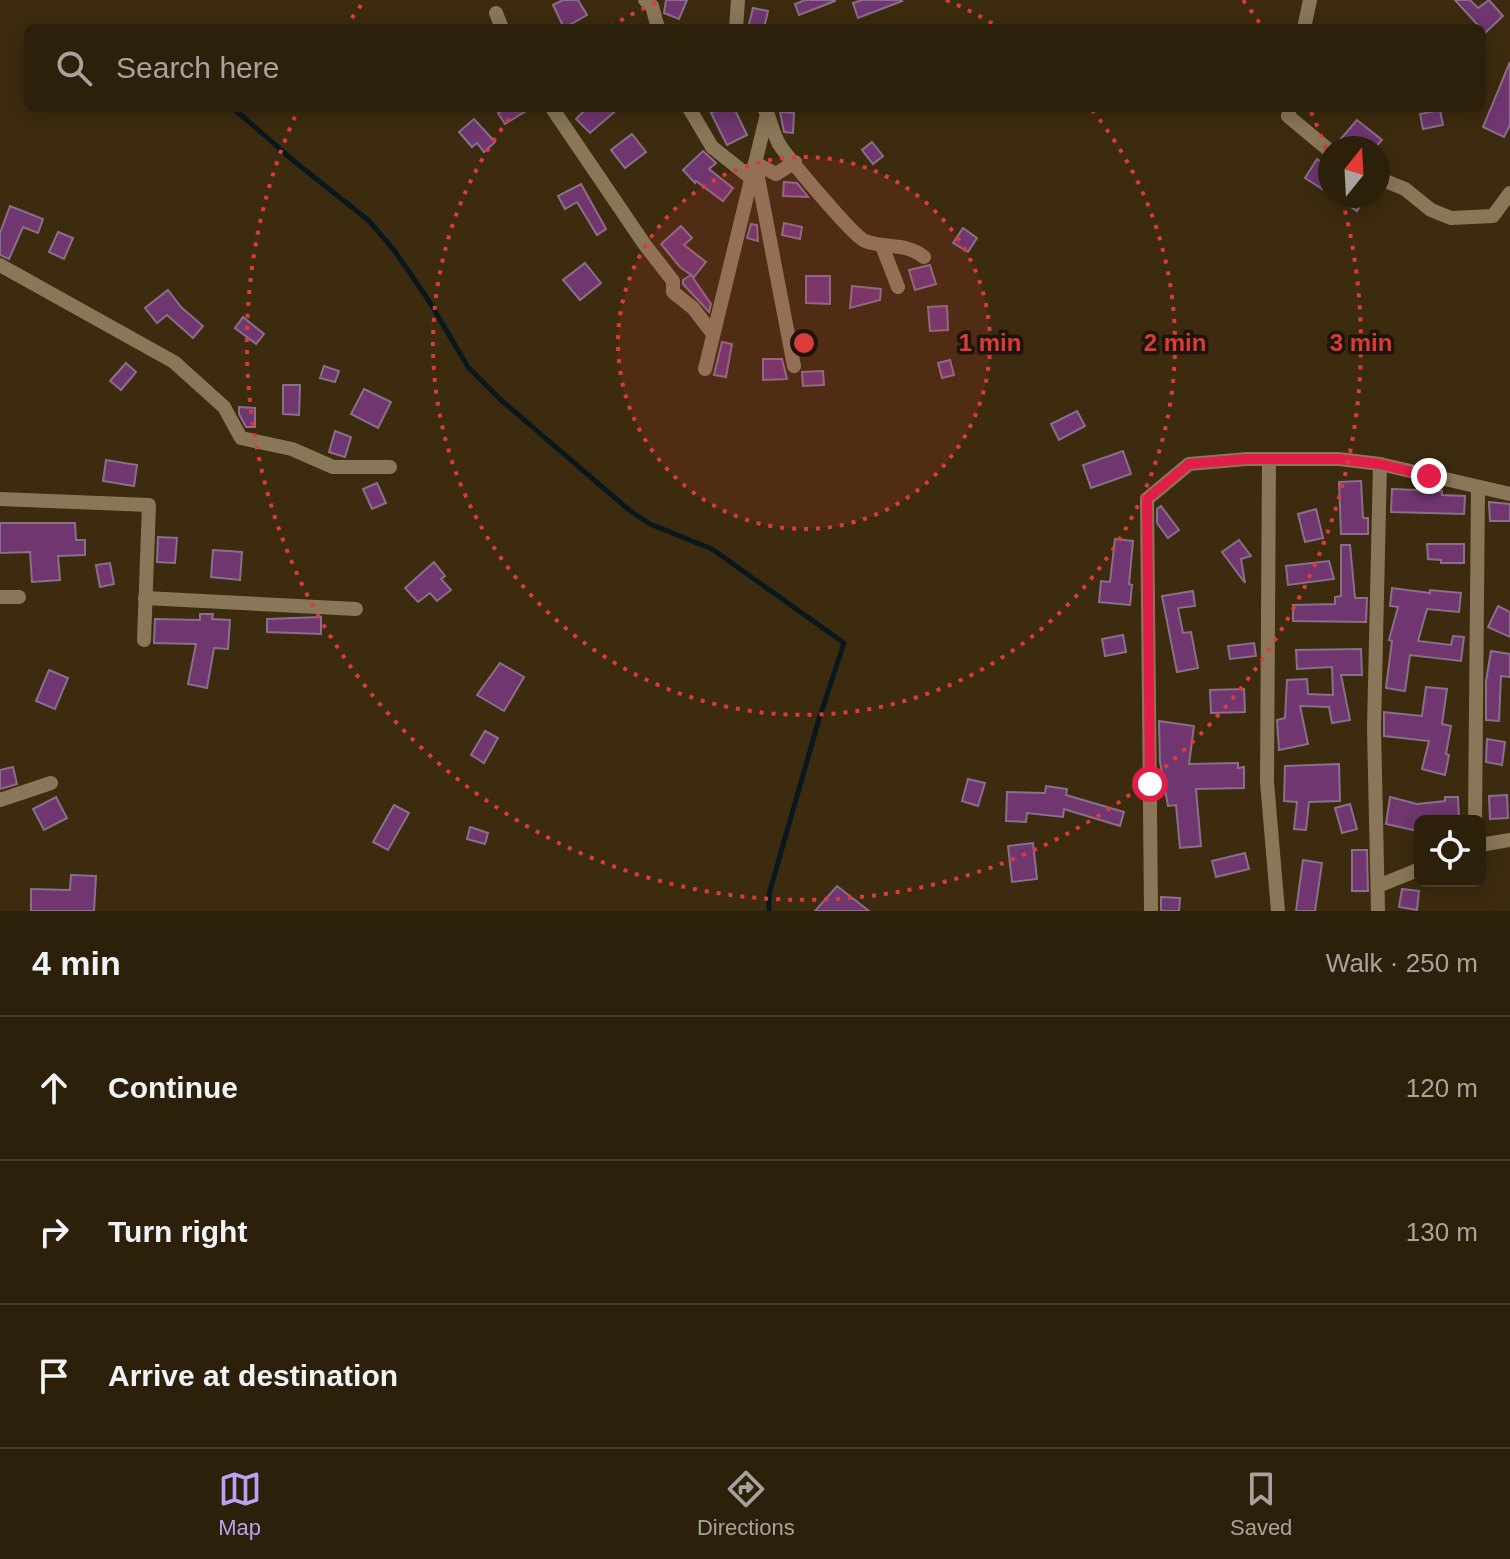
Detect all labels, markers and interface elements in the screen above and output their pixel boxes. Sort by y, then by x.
search box [24,24,1486,112]
icon: search [52,46,96,90]
text: Search here [116,51,279,84]
north arrow [1318,136,1390,208]
centre of rings [790,329,818,357]
text: 1 min [959,329,1021,356]
text: 2 min [1144,329,1206,356]
text: 3 min [1330,329,1392,356]
route end [1411,458,1447,494]
route start [1132,766,1168,802]
map controls [1414,815,1486,887]
button: locate [1414,815,1486,887]
text: 4 min [32,944,121,982]
text: Walk · 250 m [1326,948,1478,978]
icon: ahead [32,1066,76,1110]
text: Continue [108,1071,238,1104]
text: 120 m [1406,1073,1478,1103]
icon: right [32,1210,76,1254]
text: Turn right [108,1215,247,1248]
text: 130 m [1406,1217,1478,1247]
icon: arrive [32,1354,76,1398]
text: Arrive at destination [108,1359,398,1392]
tab: Map [218,1467,262,1541]
tab: Directions [697,1467,795,1541]
tab: Saved [1230,1467,1292,1541]

